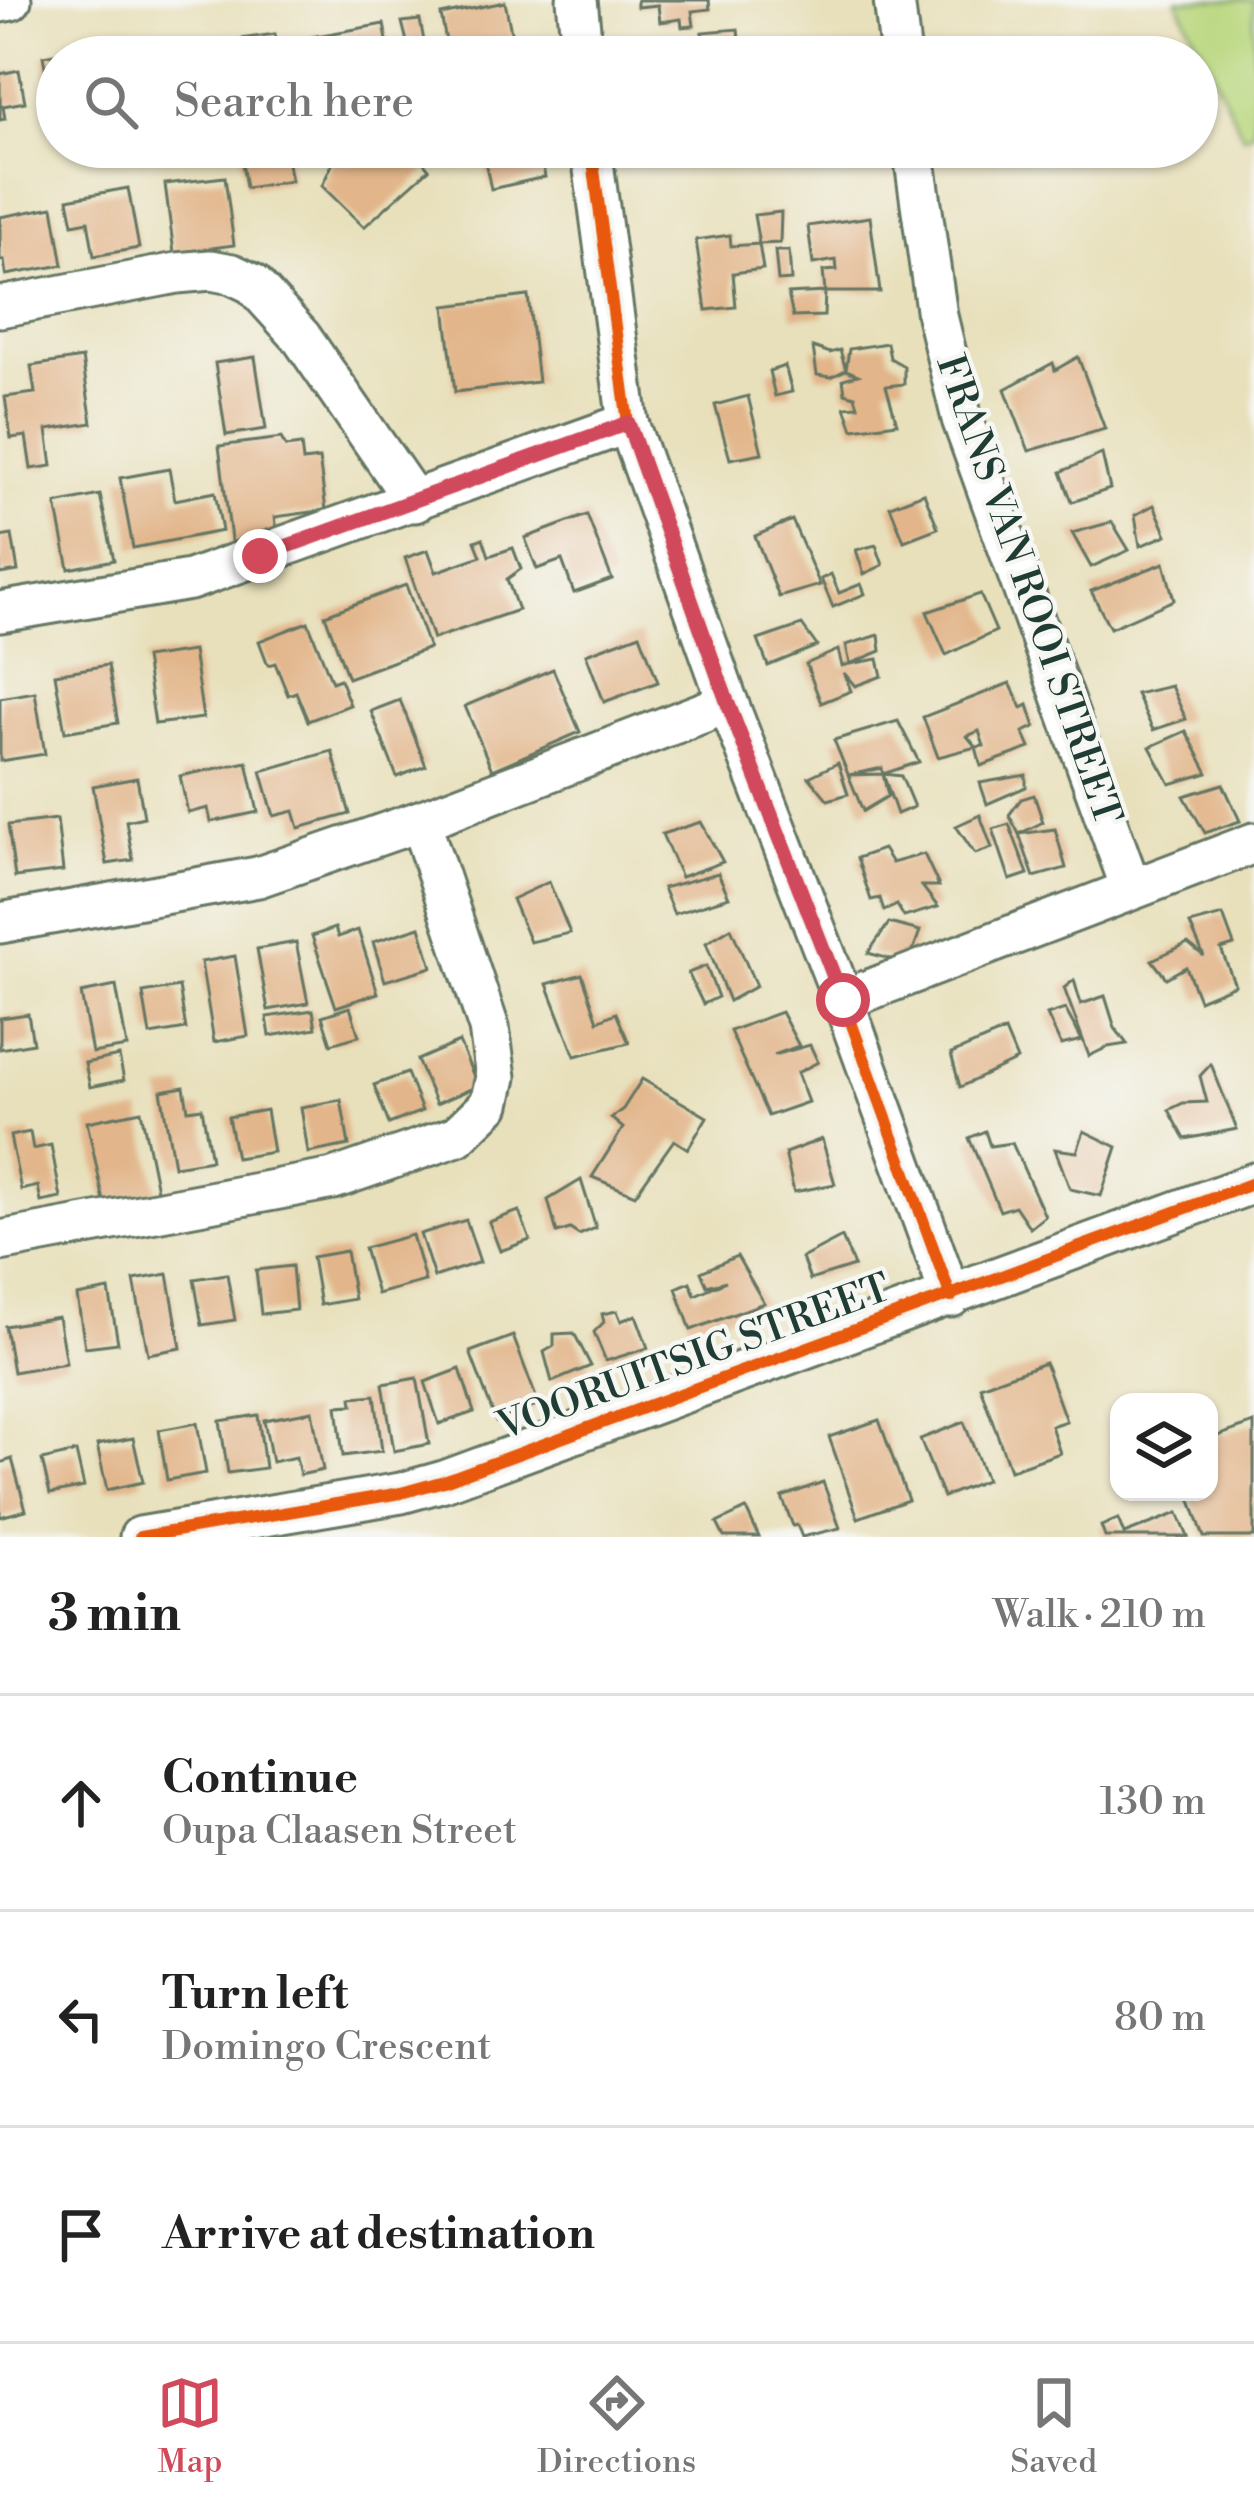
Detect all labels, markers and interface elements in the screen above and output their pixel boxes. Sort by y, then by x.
search box [36,36,1218,168]
icon: search [78,69,144,135]
text: Search here [174,74,414,131]
street label: FRANS VAN ROOI STREET [925,349,1131,831]
route end [233,529,287,583]
route start [816,973,870,1027]
street label: VOORUITSIG STREET [490,1264,897,1452]
map controls [1110,1393,1218,1501]
button: layers [1110,1393,1218,1501]
text: 3 min [48,1583,181,1647]
text: Walk · 210 m [993,1591,1206,1640]
text: Continue [162,1750,358,1807]
icon: ahead [48,1770,114,1836]
text: 130 m [1100,1778,1206,1827]
text: Oupa Claasen Street [162,1807,517,1856]
text: Turn left [162,1966,348,2023]
icon: left [48,1986,114,2052]
text: 80 m [1114,1994,1206,2043]
text: Domingo Crescent [162,2023,491,2072]
icon: arrive [48,2202,114,2268]
text: Arrive at destination [162,2206,595,2263]
tab: Map [157,2370,223,2483]
tab: Directions [537,2370,696,2483]
tab: Saved [1010,2370,1097,2483]

